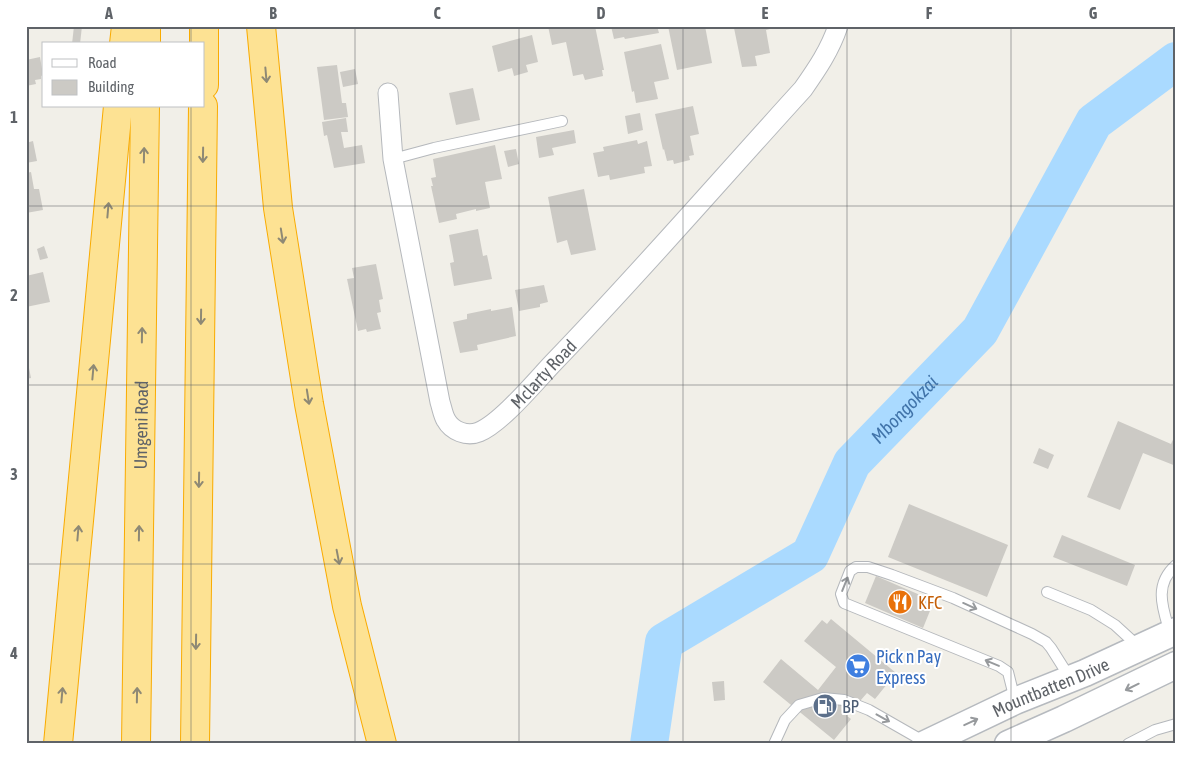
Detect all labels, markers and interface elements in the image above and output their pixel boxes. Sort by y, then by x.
text: A [104,4,113,22]
text: B [269,4,277,22]
text: C [433,4,441,22]
text: D [597,4,606,22]
text: E [762,4,769,22]
text: F [926,4,933,22]
text: G [1089,4,1098,22]
legend [42,42,205,108]
text: Road [88,54,117,71]
one-way arrow [261,67,270,83]
text: Building [88,78,134,95]
text: 1 [10,108,18,126]
one-way arrow [198,146,208,163]
one-way arrow [139,147,149,164]
one-way arrow [103,202,113,218]
one-way arrow [278,228,288,244]
text: 2 [10,286,18,304]
one-way arrow [196,309,206,325]
one-way arrow [137,327,147,344]
street label: Mclarty Road [506,335,580,413]
one-way arrow [88,364,98,380]
water label: Mbongokzai [866,371,942,448]
street label: Umgeni Road [129,380,152,470]
one-way arrow [303,389,313,405]
text: 3 [10,465,18,483]
one-way arrow [194,472,203,488]
one-way arrow [134,525,144,541]
one-way arrow [73,526,82,542]
one-way arrow [333,548,343,564]
one-way arrow [841,577,850,592]
restaurant icon: KFC [887,589,913,615]
place label: KFC [918,592,942,613]
one-way arrow [962,602,977,612]
one-way arrow [191,634,201,650]
text: 4 [9,644,18,662]
place label: Pick n Pay Express [876,646,941,688]
supermarket icon: Pick n Pay Express [845,653,871,679]
street label: Mountbatten Drive [989,653,1112,721]
one-way arrow [985,657,1000,667]
one-way arrow [1125,682,1140,692]
one-way arrow [132,687,142,704]
one-way arrow [57,688,67,704]
fuel station icon: BP [812,693,838,719]
place label: BP [842,696,860,717]
one-way arrow [876,714,890,724]
one-way arrow [963,717,978,726]

